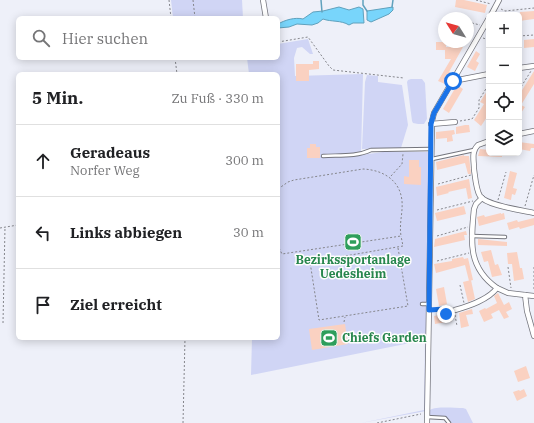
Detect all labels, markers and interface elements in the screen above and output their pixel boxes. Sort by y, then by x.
north arrow [438,12,474,48]
map controls [486,12,522,156]
button: + [486,12,522,48]
search box [16,16,280,60]
icon: search [30,27,52,49]
text: Hier suchen [62,29,148,48]
button: − [486,48,522,84]
route start [444,72,462,90]
button: locate [486,84,522,120]
text: 5 Min. [32,87,83,109]
text: Zu Fuß · 330 m [171,90,264,107]
button: layers [486,120,522,156]
text: Geradeaus [70,143,150,162]
icon: ahead [32,150,54,172]
text: 300 m [225,152,264,169]
text: Norfer Weg [70,162,140,179]
icon: left [32,222,54,244]
text: Links abbiegen [70,223,182,242]
text: 30 m [233,224,264,241]
sports icon: Bezirkssportanlage Uedesheim [343,232,363,252]
place label: Bezirkssportanlage Uedesheim [295,252,411,281]
icon: arrive [32,294,54,316]
text: Ziel erreicht [70,295,162,314]
route end [437,305,455,323]
sports icon: Chiefs Garden [319,328,339,348]
place label: Chiefs Garden [342,330,427,345]

